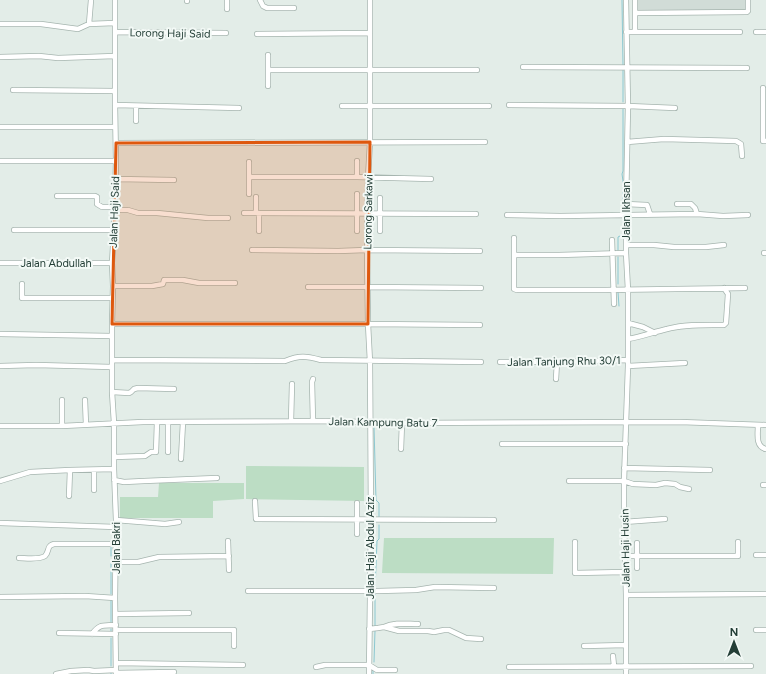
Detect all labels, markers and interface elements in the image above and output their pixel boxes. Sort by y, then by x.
street label: Lorong Haji Said [129,26,211,41]
street label: Lorong Sarkawi [361,174,376,250]
street label: Jalan Haji Said [107,176,122,248]
street label: Jalan Ikhsan [620,181,633,241]
street label: Jalan Abdullah [20,257,92,270]
street label: Jalan Tanjung Rhu 30/1 [507,354,621,369]
street label: Jalan Kampung Batu 7 [328,415,438,430]
street label: Jalan Haji Abdul Aziz [364,497,377,599]
street label: Jalan Haji Husin [618,509,633,587]
street label: Jalan Bakri [110,522,123,574]
north arrow [714,622,754,662]
text: N [730,626,738,639]

